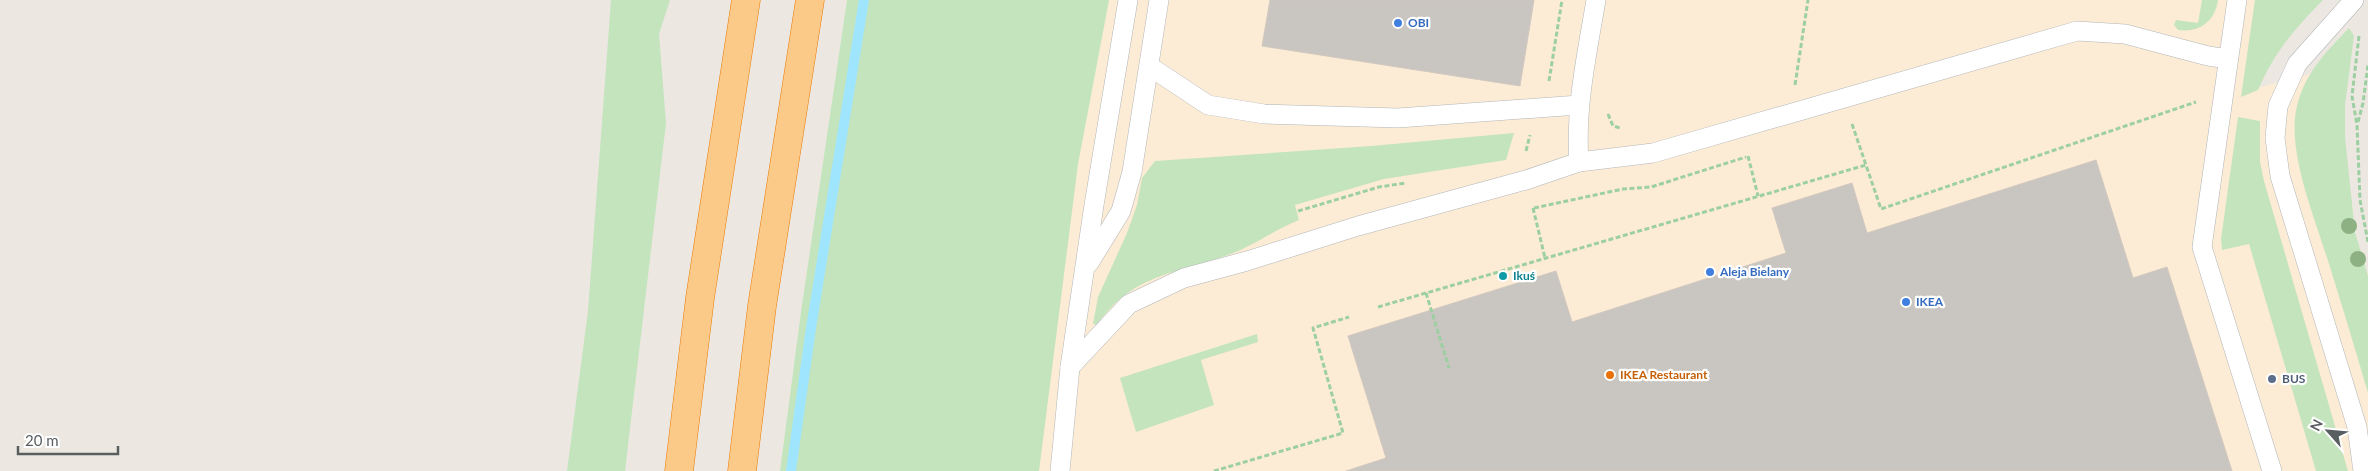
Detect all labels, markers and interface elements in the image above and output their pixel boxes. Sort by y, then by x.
place label: OBI [1408,15,1429,30]
marker: OBI [1392,17,1404,29]
place label: Aleja Bielany [1719,264,1790,279]
marker: Aleja Bielany [1704,266,1716,278]
place label: Ikuś [1513,268,1535,283]
marker: Ikuś [1497,270,1509,282]
place label: IKEA [1916,294,1944,309]
marker: IKEA [1900,296,1912,308]
place label: IKEA Restaurant [1620,367,1708,382]
marker: IKEA Restaurant [1604,369,1616,381]
place label: BUS [2282,371,2306,386]
marker: BUS [2266,373,2278,385]
north arrow [2303,406,2353,456]
text: N [2306,416,2326,434]
scale bar [18,424,118,456]
text: 20 m [25,431,59,449]

